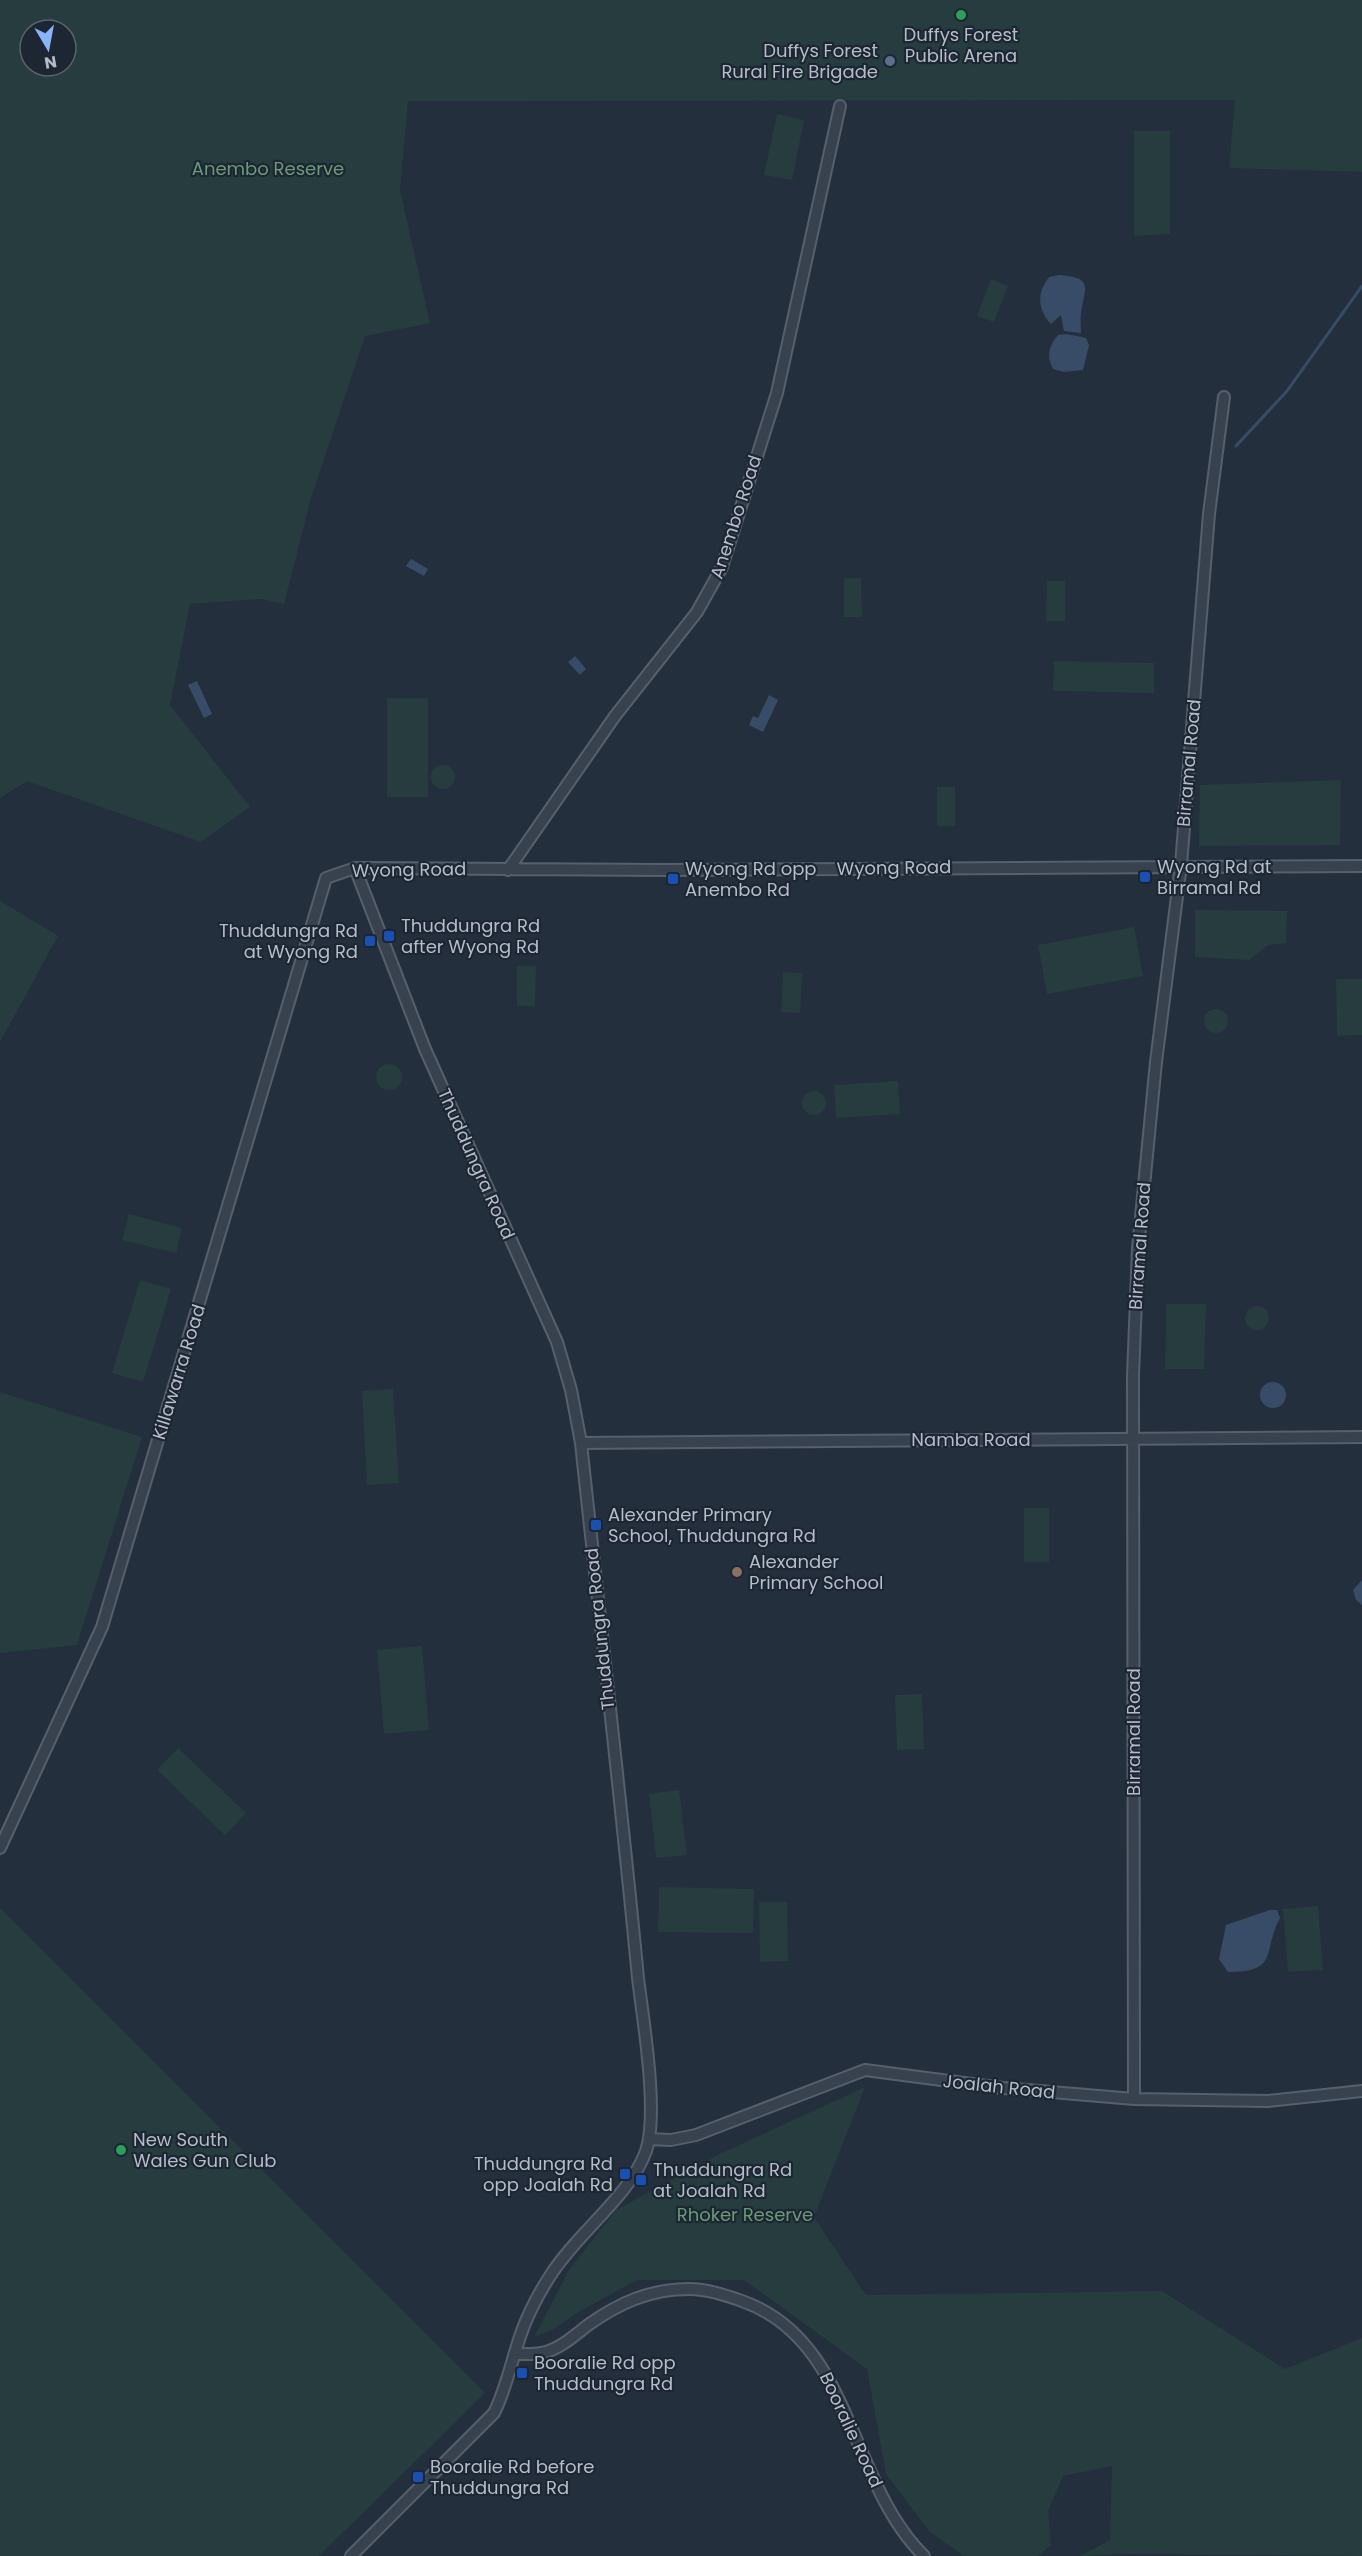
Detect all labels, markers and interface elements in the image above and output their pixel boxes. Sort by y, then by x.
marker: Duffys Forest Public Arena [954,8,968,22]
north arrow [18,18,78,78]
place label: Duffys Forest Public Arena [904,22,1018,68]
place label: Duffys Forest Rural Fire Brigade [721,38,878,84]
text: N [43,50,58,75]
marker: Duffys Forest Rural Fire Brigade [883,54,897,68]
park label: Anembo Reserve [192,156,344,181]
street label: Anembo Road [704,452,767,582]
street label: Birramal Road [1170,698,1207,828]
street label: Wyong Road [837,854,951,881]
place label: Wyong Rd at Birramal Rd [1157,854,1271,900]
street label: Wyong Road [352,856,466,883]
place label: Wyong Rd opp Anembo Rd [685,856,817,902]
marker: Wyong Rd at Birramal Rd [1138,870,1152,884]
marker: Wyong Rd opp Anembo Rd [666,872,680,886]
place label: Thuddungra Rd after Wyong Rd [401,913,540,959]
place label: Thuddungra Rd at Wyong Rd [219,918,358,964]
marker: Thuddungra Rd after Wyong Rd [382,929,396,943]
marker: Thuddungra Rd at Wyong Rd [363,934,377,948]
street label: Thuddungra Road [432,1084,521,1243]
street label: Birramal Road [1123,1181,1156,1311]
street label: Killawarra Road [146,1301,211,1443]
street label: Namba Road [911,1427,1031,1452]
place label: Alexander Primary School, Thuddungra Rd [608,1502,816,1548]
marker: Alexander Primary School, Thuddungra Rd [589,1518,603,1532]
street label: Thuddungra Road [579,1547,620,1711]
place label: Alexander Primary School [749,1549,883,1595]
marker: Alexander Primary School [730,1565,744,1579]
street label: Birramal Road [1121,1668,1146,1796]
street label: Joalah Road [942,2068,1057,2105]
place label: New South Wales Gun Club [133,2127,276,2173]
marker: New South Wales Gun Club [114,2143,128,2157]
place label: Thuddungra Rd opp Joalah Rd [474,2151,613,2197]
place label: Thuddungra Rd at Joalah Rd [653,2157,792,2203]
marker: Thuddungra Rd opp Joalah Rd [618,2167,632,2181]
marker: Thuddungra Rd at Joalah Rd [634,2173,648,2187]
park label: Rhoker Reserve [677,2202,813,2227]
place label: Booralie Rd opp Thuddungra Rd [534,2350,676,2396]
marker: Booralie Rd opp Thuddungra Rd [515,2366,529,2380]
street label: Booralie Road [814,2368,889,2492]
place label: Booralie Rd before Thuddungra Rd [430,2454,594,2500]
marker: Booralie Rd before Thuddungra Rd [411,2470,425,2484]

